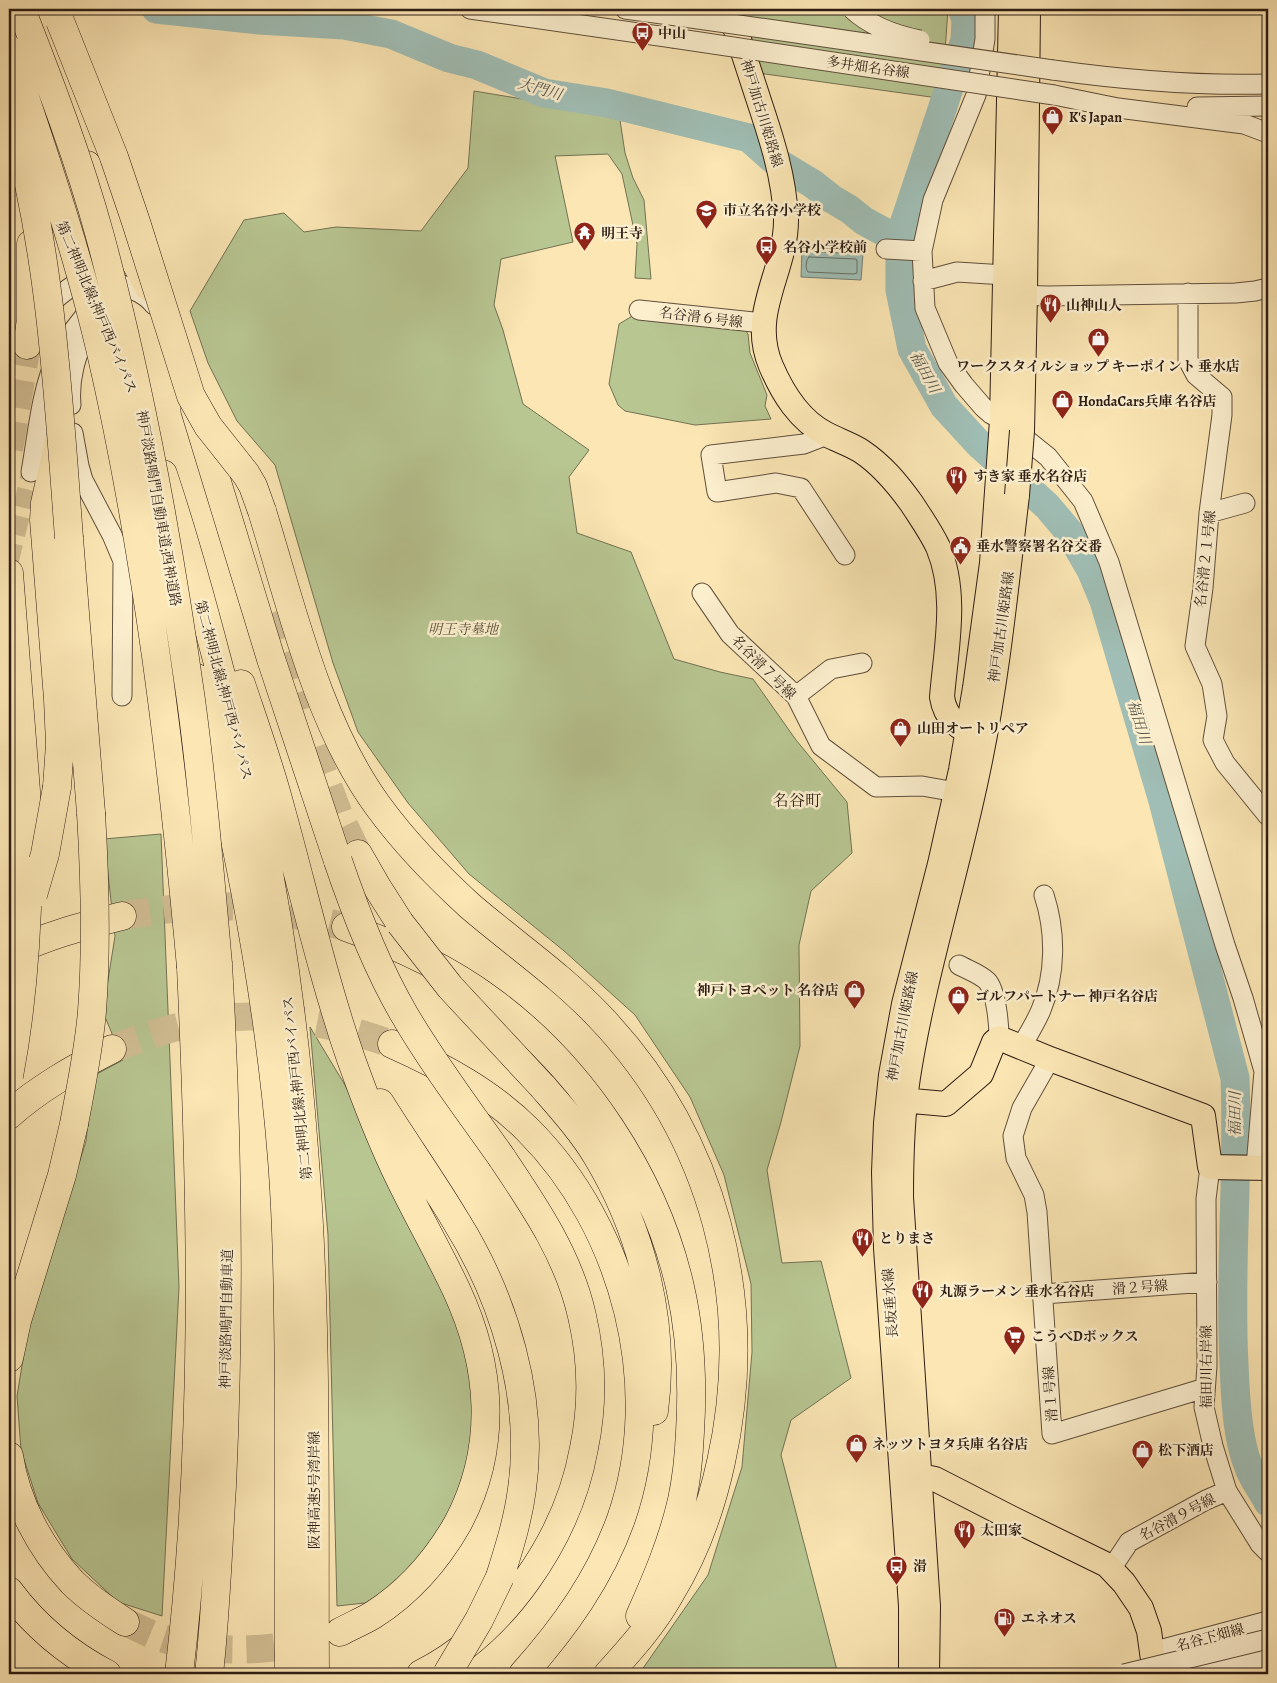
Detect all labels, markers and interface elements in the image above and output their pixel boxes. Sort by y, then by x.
bus stop icon: 中山 [630,21,654,52]
place label: 中山 [658,24,686,43]
street label: 多井畑名谷線 [825,52,911,83]
street label: 神戸加古川姫路線 [736,57,787,169]
water label: 大門川 [516,73,566,105]
shop icon: K's Japan [1041,105,1065,136]
place label: K's Japan [1069,108,1122,127]
school or university icon: 市立名谷小学校 [695,198,719,229]
place label: 市立名谷小学校 [723,201,821,220]
street label: 第二神明北線;神戸西バイパス [52,218,141,396]
temple icon: 明王寺 [573,221,597,252]
place label: 明王寺 [601,224,643,243]
bus stop icon: 名谷小学校前 [755,235,779,266]
place label: 名谷小学校前 [783,238,867,257]
restaurant icon: 山神山人 [1038,293,1062,324]
place label: 山神山人 [1066,296,1122,315]
street label: 名谷滑６号線 [658,303,744,332]
shop icon: ワークスタイルショップ キーポイント 垂水店 [1086,326,1110,357]
water label: 福田川 [905,347,946,398]
place label: ワークスタイルショップ キーポイント 垂水店 [956,357,1240,376]
shop icon: HondaCars兵庫 名谷店 [1050,389,1074,420]
place label: HondaCars兵庫 名谷店 [1078,392,1217,411]
street label: 神戸淡路鳴門自動車道;西神道路 [132,408,185,608]
restaurant icon: すき家 垂水名谷店 [945,464,969,495]
place label: すき家 垂水名谷店 [973,467,1087,486]
street label: 名谷滑２１号線 [1191,509,1220,609]
public building icon: 垂水警察署名谷交番 [948,534,972,565]
place label: 垂水警察署名谷交番 [976,537,1102,556]
street label: 神戸加古川姫路線 [984,570,1019,684]
street label: 第二神明北線;神戸西バイパス [190,598,257,782]
park label: 明王寺墓地 [428,620,500,639]
street label: 名谷滑７号線 [727,631,800,704]
water label: 福田川 [1123,698,1156,748]
shop icon: 山田オートリペア [889,716,913,747]
place label: 山田オートリペア [917,719,1029,738]
district label: 名谷町 [773,790,821,812]
street label: 神戸加古川姫路線 [882,969,923,1083]
shop icon: 神戸トヨペット 名谷店 [843,978,867,1009]
place label: 神戸トヨペット 名谷店 [697,981,839,1000]
shop icon: ゴルフパートナー 神戸名谷店 [947,984,971,1015]
place label: ゴルフパートナー 神戸名谷店 [975,987,1158,1006]
street label: 第二神明北線;神戸西バイパス [278,995,317,1181]
water label: 福田川 [1225,1090,1245,1137]
restaurant icon: とりまさ [851,1226,875,1257]
place label: とりまさ [879,1229,935,1248]
street label: 神戸淡路鳴門自動車道 [216,1249,237,1389]
street label: 長坂垂水線 [879,1267,902,1339]
street label: 滑２号線 [1111,1276,1169,1299]
restaurant icon: 丸源ラーメン 垂水名谷店 [911,1279,935,1310]
place label: 丸源ラーメン 垂水名谷店 [939,1282,1095,1301]
supermarket icon: こうべDボックス [1003,1324,1027,1355]
street label: 福田川右岸線 [1197,1325,1216,1409]
place label: こうべDボックス [1031,1327,1139,1346]
street label: 滑１号線 [1039,1365,1062,1423]
street label: 阪神高速5号湾岸線 [305,1431,324,1549]
shop icon: ネッツトヨタ兵庫 名谷店 [844,1432,868,1463]
place label: ネッツトヨタ兵庫 名谷店 [872,1435,1028,1454]
shop icon: 松下酒店 [1130,1438,1154,1469]
place label: 松下酒店 [1158,1441,1214,1460]
street label: 名谷滑９号線 [1136,1489,1219,1546]
restaurant icon: 太田家 [952,1518,976,1549]
place label: 太田家 [980,1521,1022,1540]
bus stop icon: 滑 [885,1554,909,1585]
place label: 滑 [913,1557,927,1576]
fuel station icon: エネオス [993,1606,1017,1637]
place label: エネオス [1021,1609,1077,1628]
street label: 名谷下畑線 [1174,1619,1246,1656]

